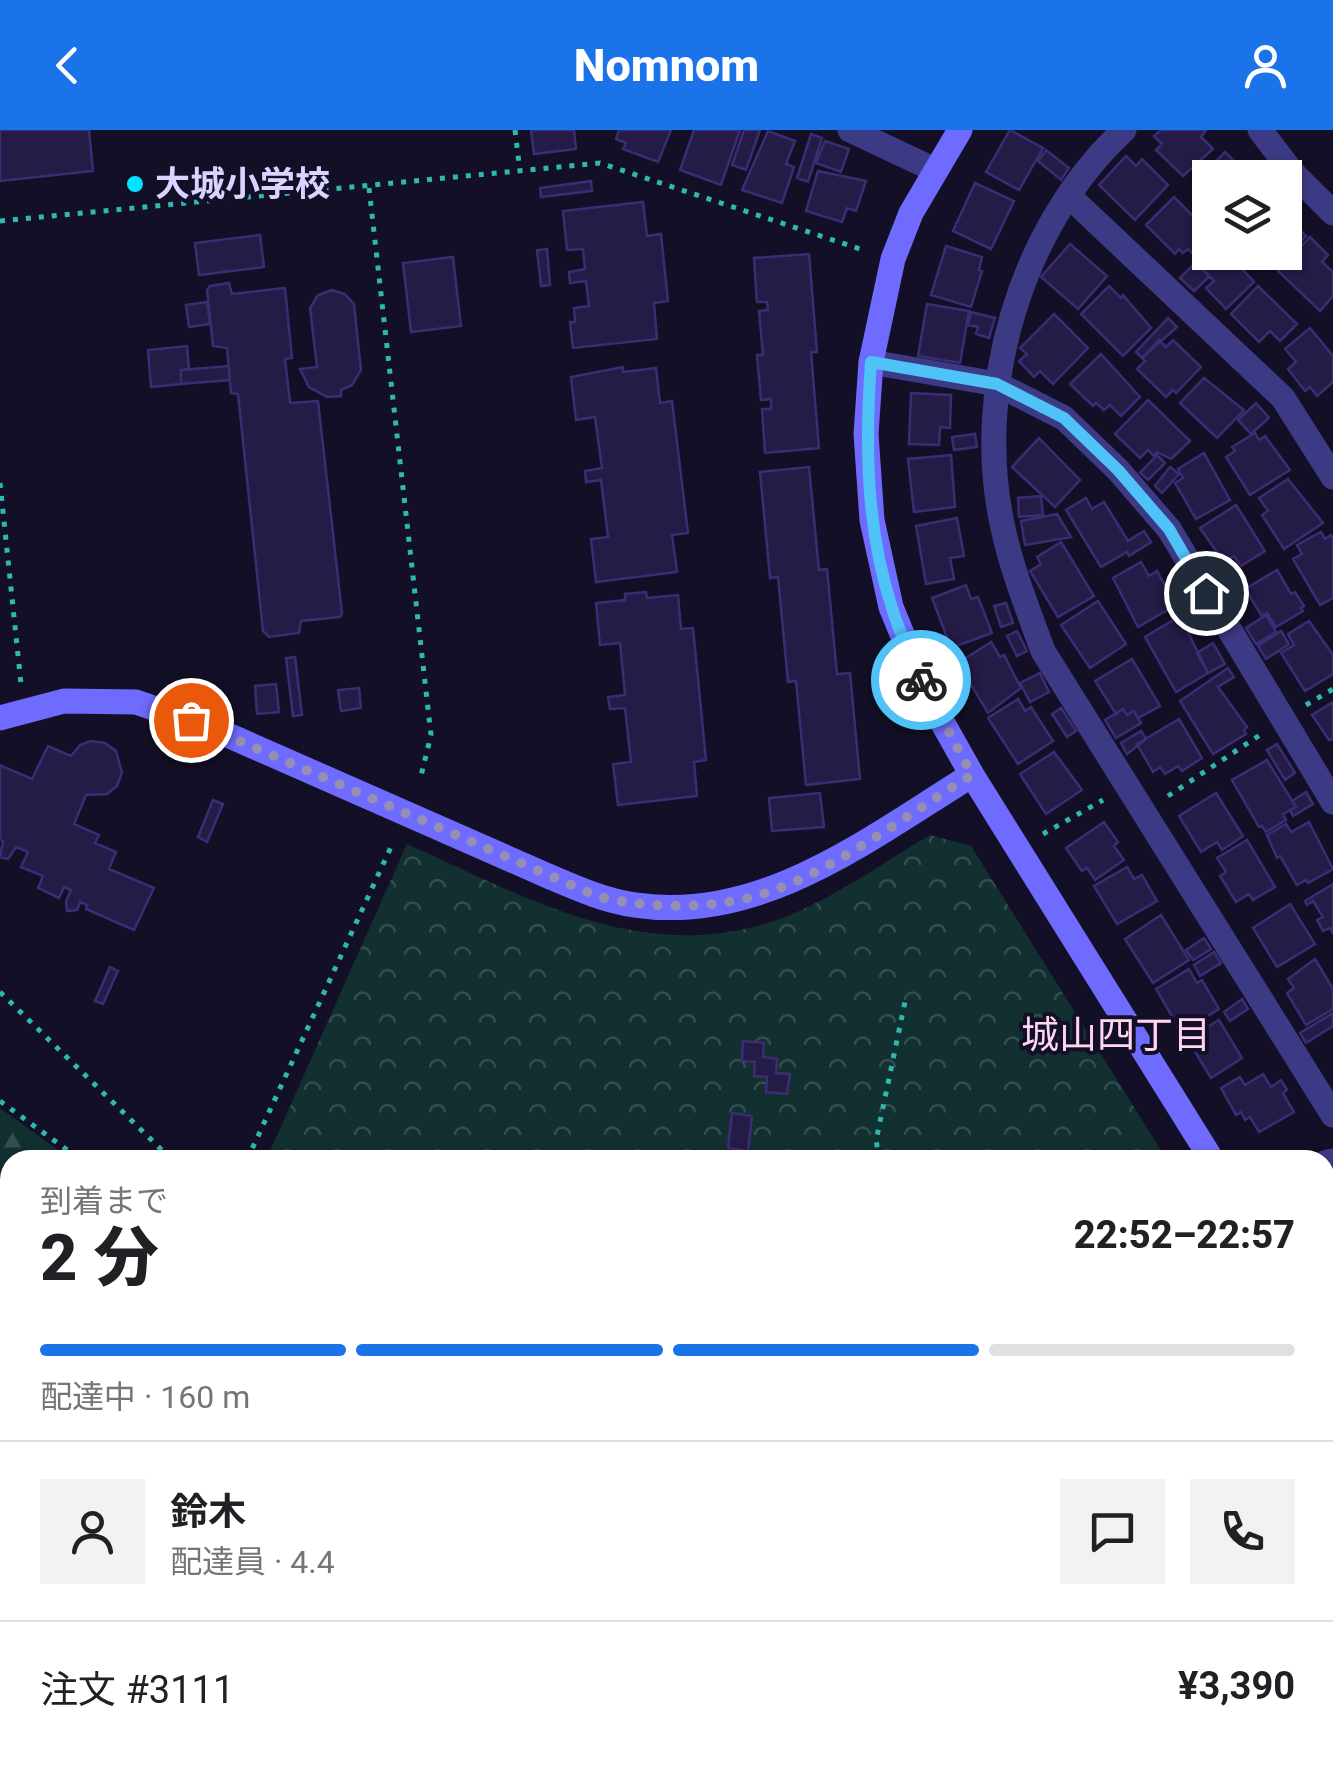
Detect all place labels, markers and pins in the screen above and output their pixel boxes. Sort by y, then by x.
place label: 大城小学校 [155,164,330,205]
marker: 大城小学校 [124,173,146,195]
pin [1164,551,1249,636]
pin [149,678,234,763]

